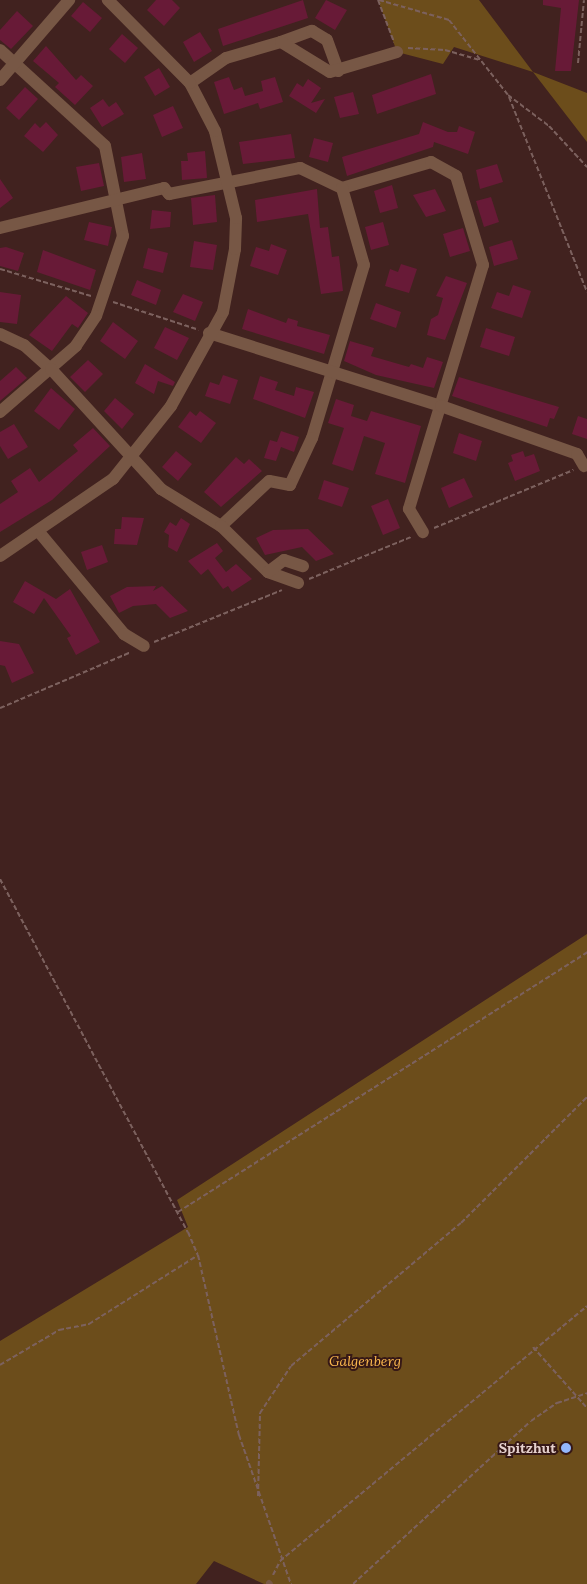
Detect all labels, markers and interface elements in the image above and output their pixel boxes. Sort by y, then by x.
park label: Galgenberg [329,1353,401,1369]
place label: Spitzhut [499,1440,556,1456]
marker: Spitzhut [560,1442,572,1454]

